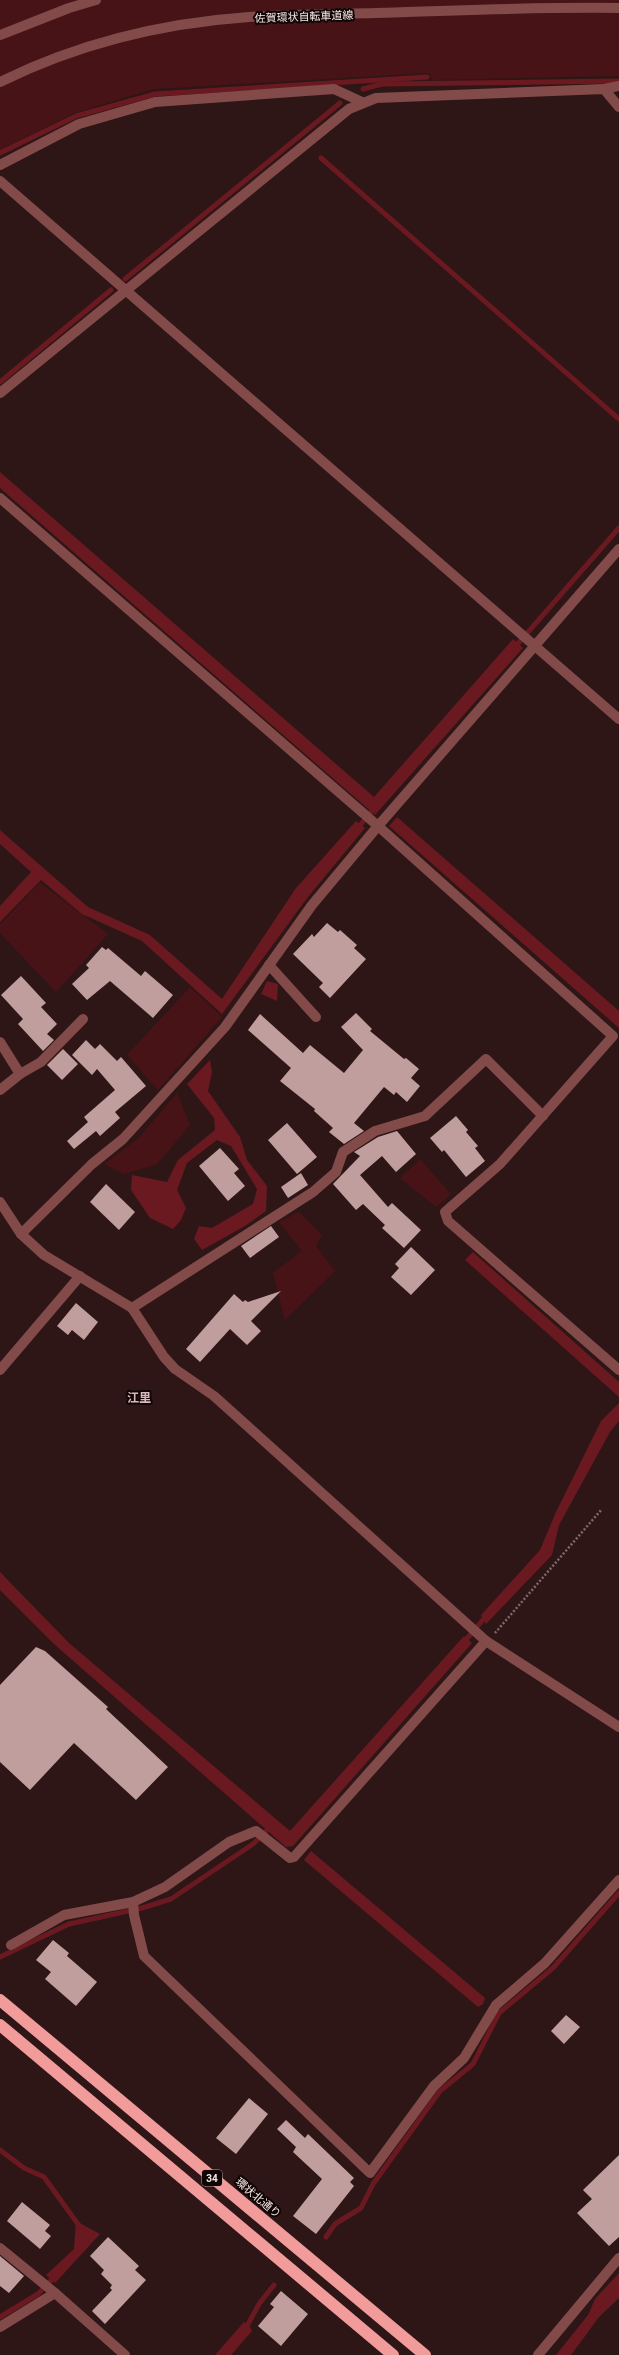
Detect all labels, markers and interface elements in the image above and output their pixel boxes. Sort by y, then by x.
street label: 佐賀環状自転車道線 [254,9,354,25]
district label: 江里 [127,1391,151,1405]
road number: 34 [202,2170,222,2186]
street label: 環状北通り [233,2175,283,2221]

